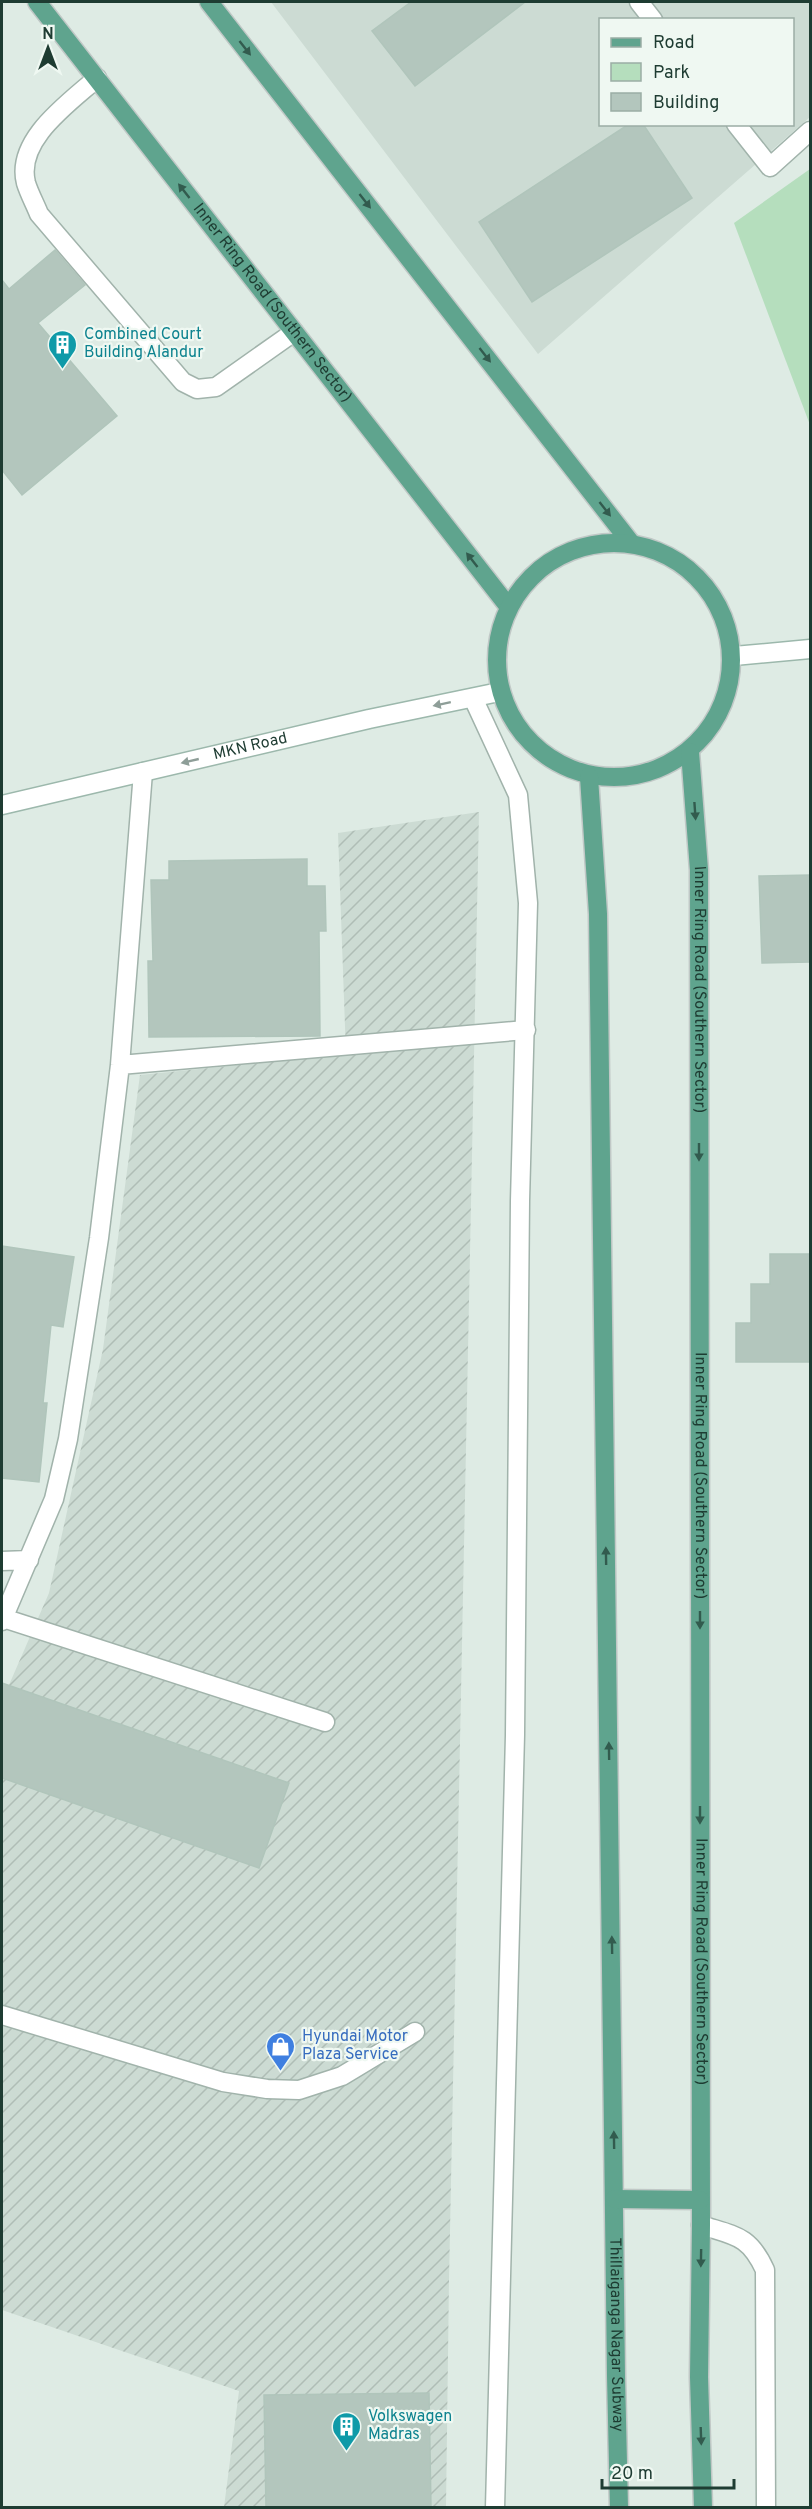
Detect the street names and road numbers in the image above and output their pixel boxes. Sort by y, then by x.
street label: Inner Ring Road (Southern Sector) [188,200,356,407]
street label: MKN Road [211,728,289,765]
street label: Inner Ring Road (Southern Sector) [689,865,709,1113]
street label: Inner Ring Road (Southern Sector) [690,1352,710,1599]
street label: Inner Ring Road (Southern Sector) [690,1838,711,2085]
street label: Thillaiganga Nagar Subway [604,2237,627,2432]

